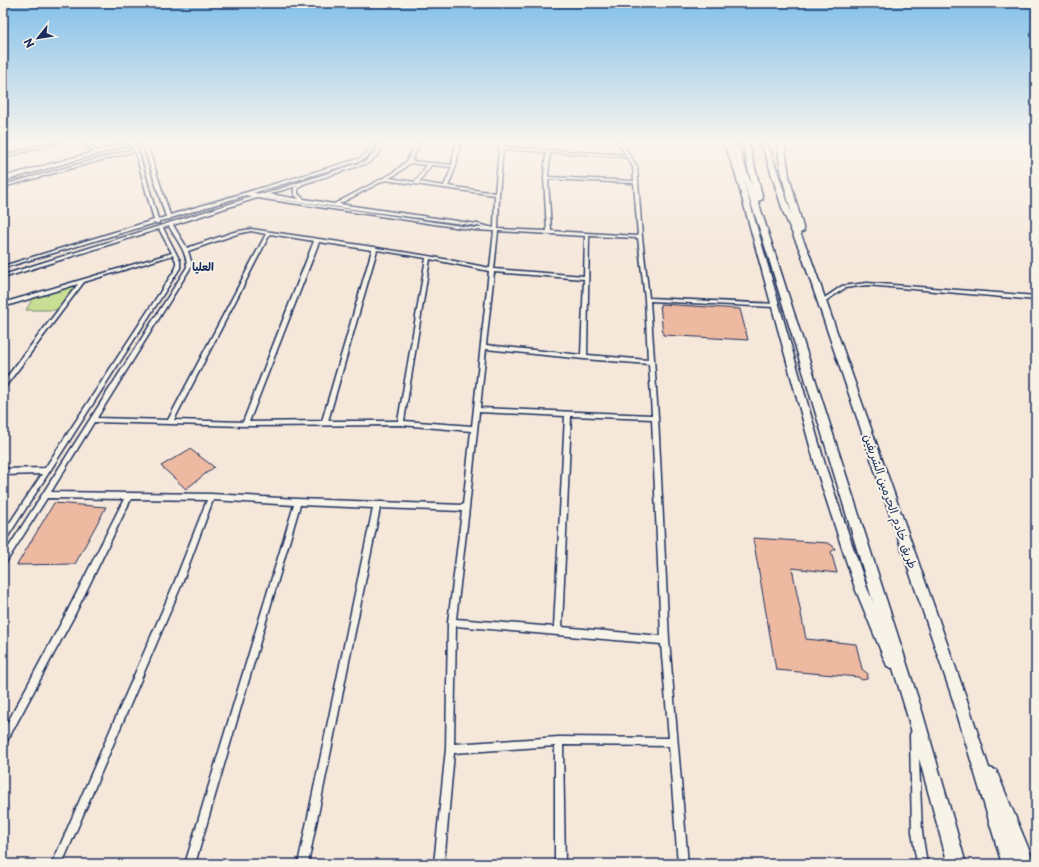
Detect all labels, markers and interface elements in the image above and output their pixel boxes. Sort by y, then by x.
north arrow [18,18,58,58]
text: N [19,35,38,51]
district label: العليا [192,258,214,275]
street label: طريق خادم الحرمين الشريفين [858,431,923,571]

